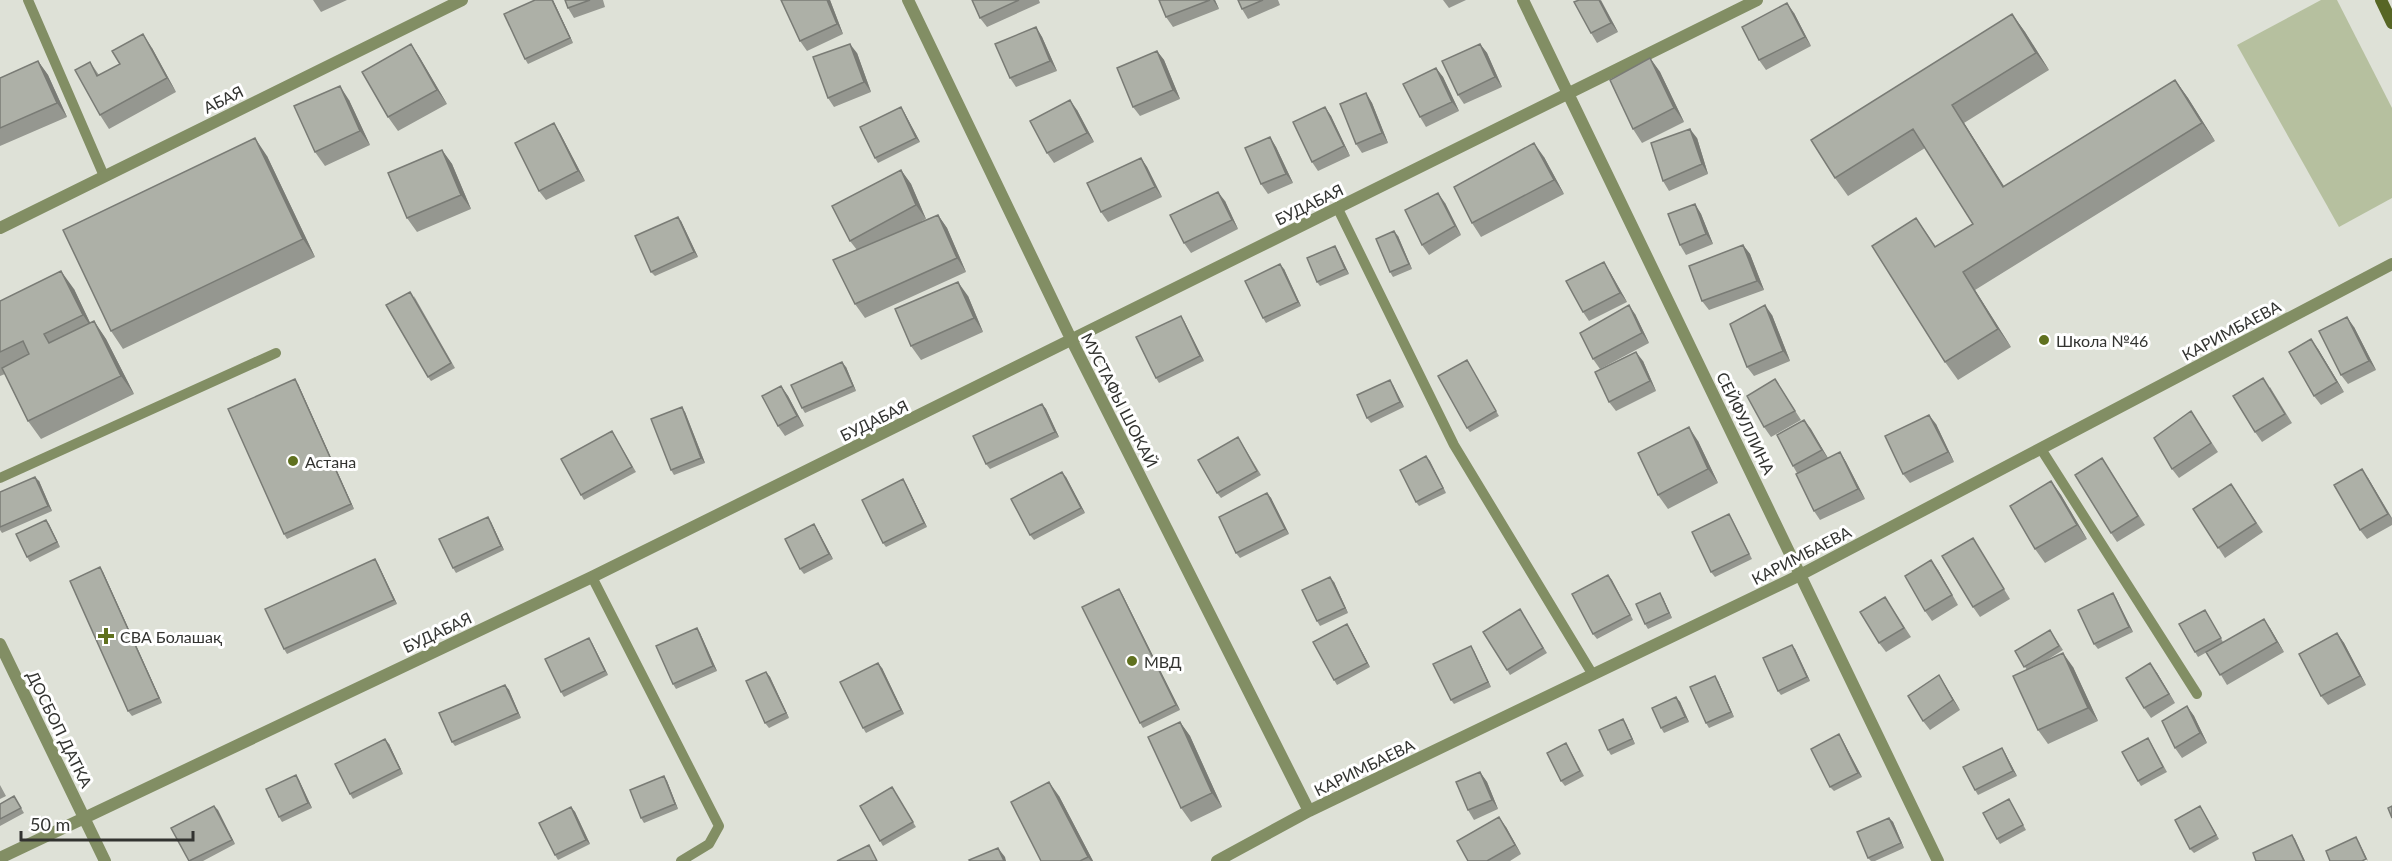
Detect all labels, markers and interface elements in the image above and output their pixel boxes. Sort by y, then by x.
street label: АБАЯ [200,81,246,117]
street label: БУДАБАЯ [1272,179,1346,229]
street label: КАРИМБАЕВА [2178,296,2284,364]
street label: МУСТАФЫ ШОКАЙ [1078,329,1162,471]
place label: Школа №46 [2056,331,2148,350]
marker: Школа №46 [2037,333,2051,347]
street label: СЕЙФУЛЛИНА [1713,369,1779,478]
street label: БУДАБАЯ [837,395,911,445]
place label: Астана [305,452,356,471]
marker: Астана [286,454,300,468]
street label: КАРИМБАЕВА [1748,522,1854,588]
street label: БУДАБАЯ [400,608,474,656]
marker: СВА Болашақ [97,627,115,645]
place label: СВА Болашақ [120,627,222,646]
place label: МВД [1144,652,1182,671]
marker: МВД [1125,654,1139,668]
street label: ДОСБОП ДАТКА [23,667,97,791]
street label: КАРИМБАЕВА [1311,734,1417,799]
scale bar [21,804,194,842]
text: 50 m [30,813,70,835]

